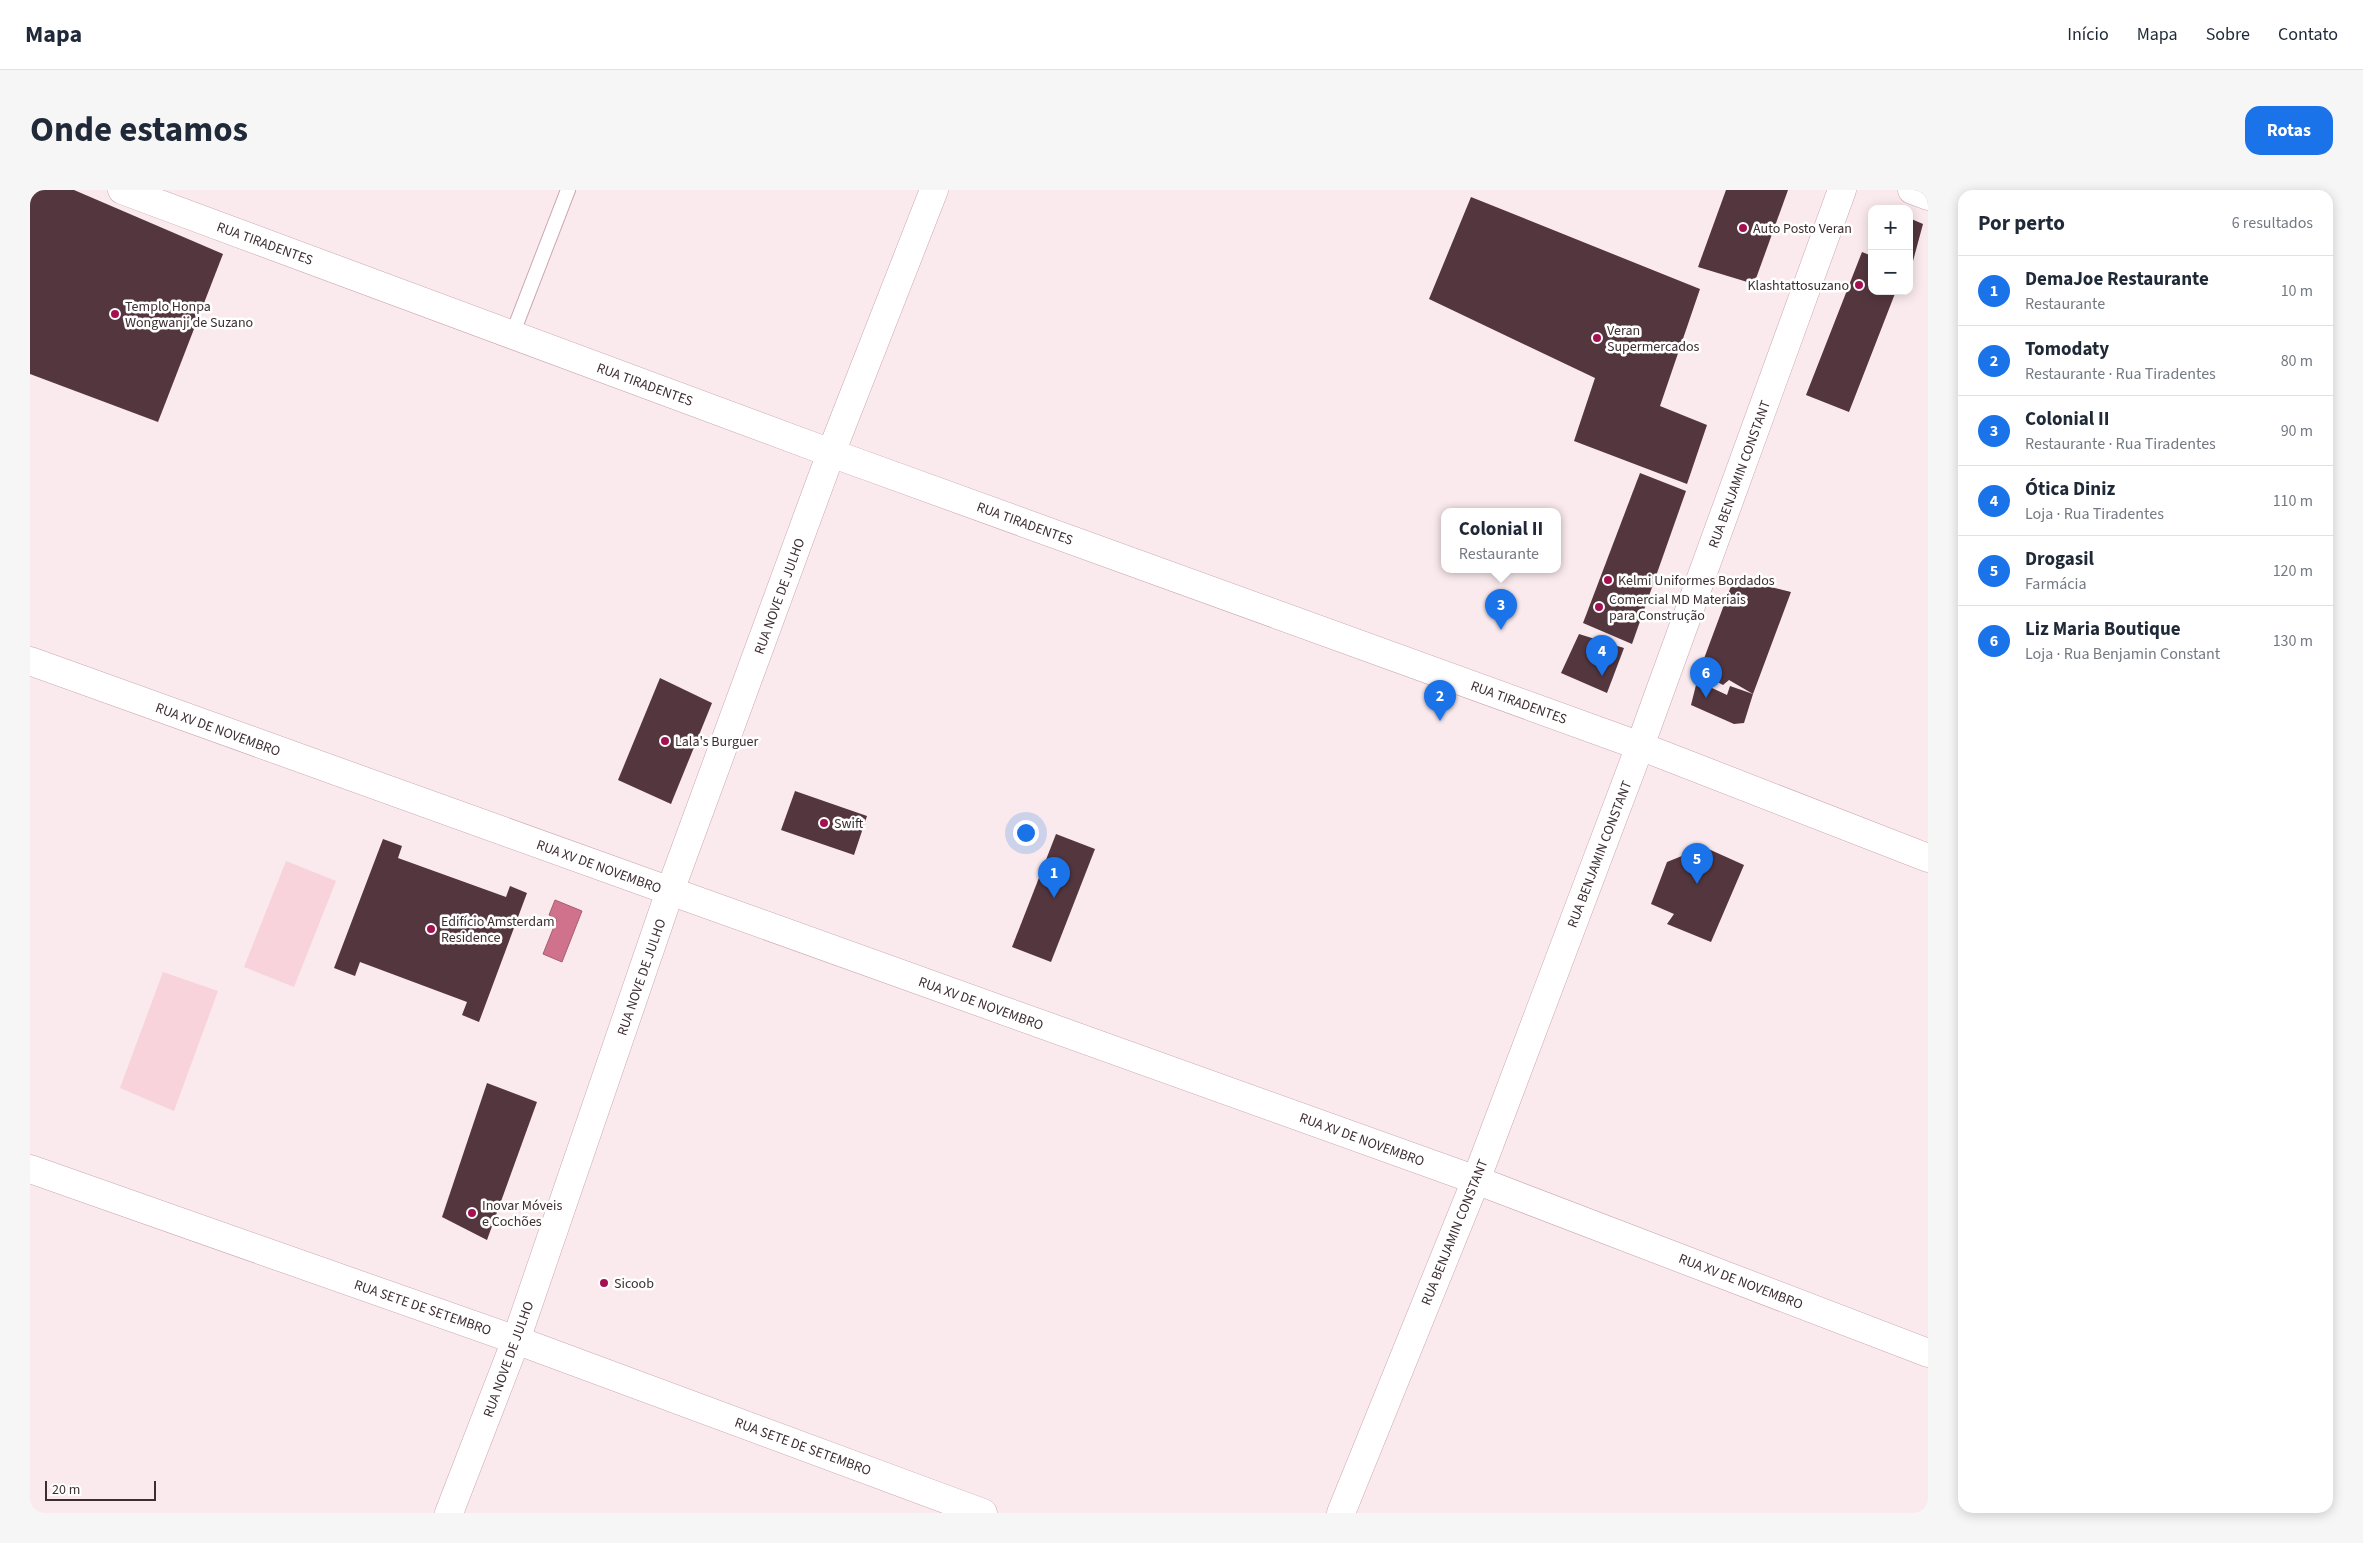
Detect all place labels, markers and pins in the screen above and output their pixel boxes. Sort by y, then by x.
place label: Auto Posto Veran [1753,219,1852,239]
marker: Auto Posto Veran [1737,222,1749,234]
place label: Klashtattosuzano [1748,276,1849,296]
marker: Klashtattosuzano [1853,279,1865,291]
place label: Templo Honpa Wongwanji de Suzano [125,297,253,333]
marker: Templo Honpa Wongwanji de Suzano [109,308,121,320]
place label: Veran Supermercados [1607,321,1700,357]
marker: Veran Supermercados [1591,332,1603,344]
place label: Kelmi Uniformes Bordados [1618,571,1775,591]
marker: Kelmi Uniformes Bordados [1602,574,1614,586]
pin: 3 [1485,589,1517,630]
place label: Comercial MD Materiais para Construção [1609,590,1746,626]
marker: Comercial MD Materiais para Construção [1593,601,1605,613]
pin: 4 [1586,635,1618,676]
pin: 6 [1690,657,1722,698]
pin: 2 [1424,680,1456,721]
place label: Lala's Burguer [675,732,759,752]
marker: Lala's Burguer [659,735,671,747]
place label: Swift [834,814,864,834]
marker: Swift [818,817,830,829]
pin: 5 [1681,843,1713,884]
pin: 1 [1038,857,1070,898]
place label: Edifício Amsterdam Residence [441,912,555,948]
marker: Edifício Amsterdam Residence [425,923,437,935]
place label: Inovar Móveis e Cochões [482,1196,562,1232]
marker: Inovar Móveis e Cochões [466,1207,478,1219]
place label: Sicoob [614,1274,654,1294]
marker: Sicoob [598,1277,610,1289]

